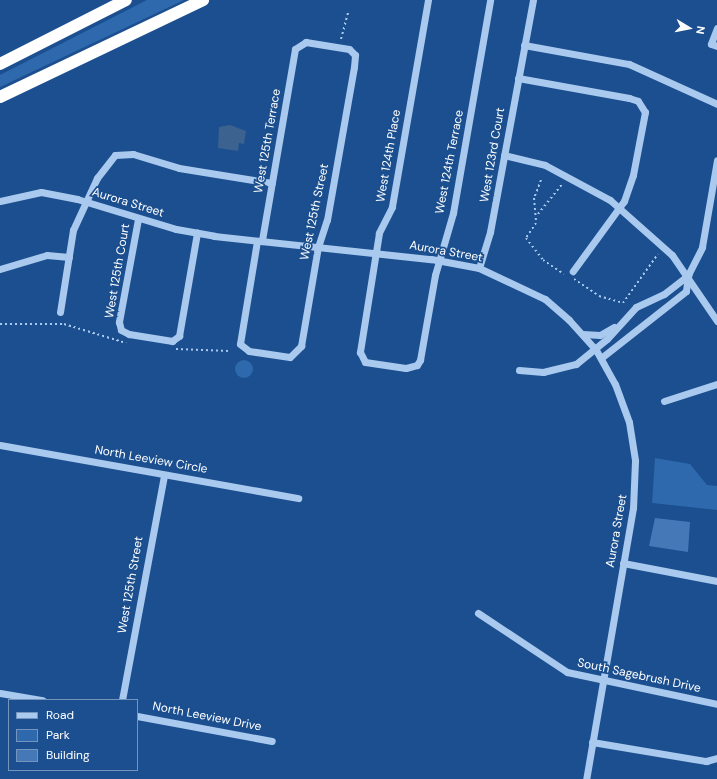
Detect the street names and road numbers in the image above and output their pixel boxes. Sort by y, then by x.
street label: West 125th Terrace [252,88,284,194]
street label: West 123rd Court [478,107,508,203]
street label: West 124th Place [374,109,404,203]
street label: West 124th Terrace [433,109,467,215]
street label: West 125th Street [298,162,332,262]
street label: Aurora Street [90,185,166,221]
street label: West 125th Court [103,222,133,320]
street label: Aurora Street [408,238,484,266]
street label: North Leeview Circle [93,443,209,477]
street label: Aurora Street [603,493,631,569]
street label: West 125th Street [115,535,147,635]
street label: South Sagebrush Drive [576,656,702,696]
street label: North Leeview Drive [151,699,263,735]

